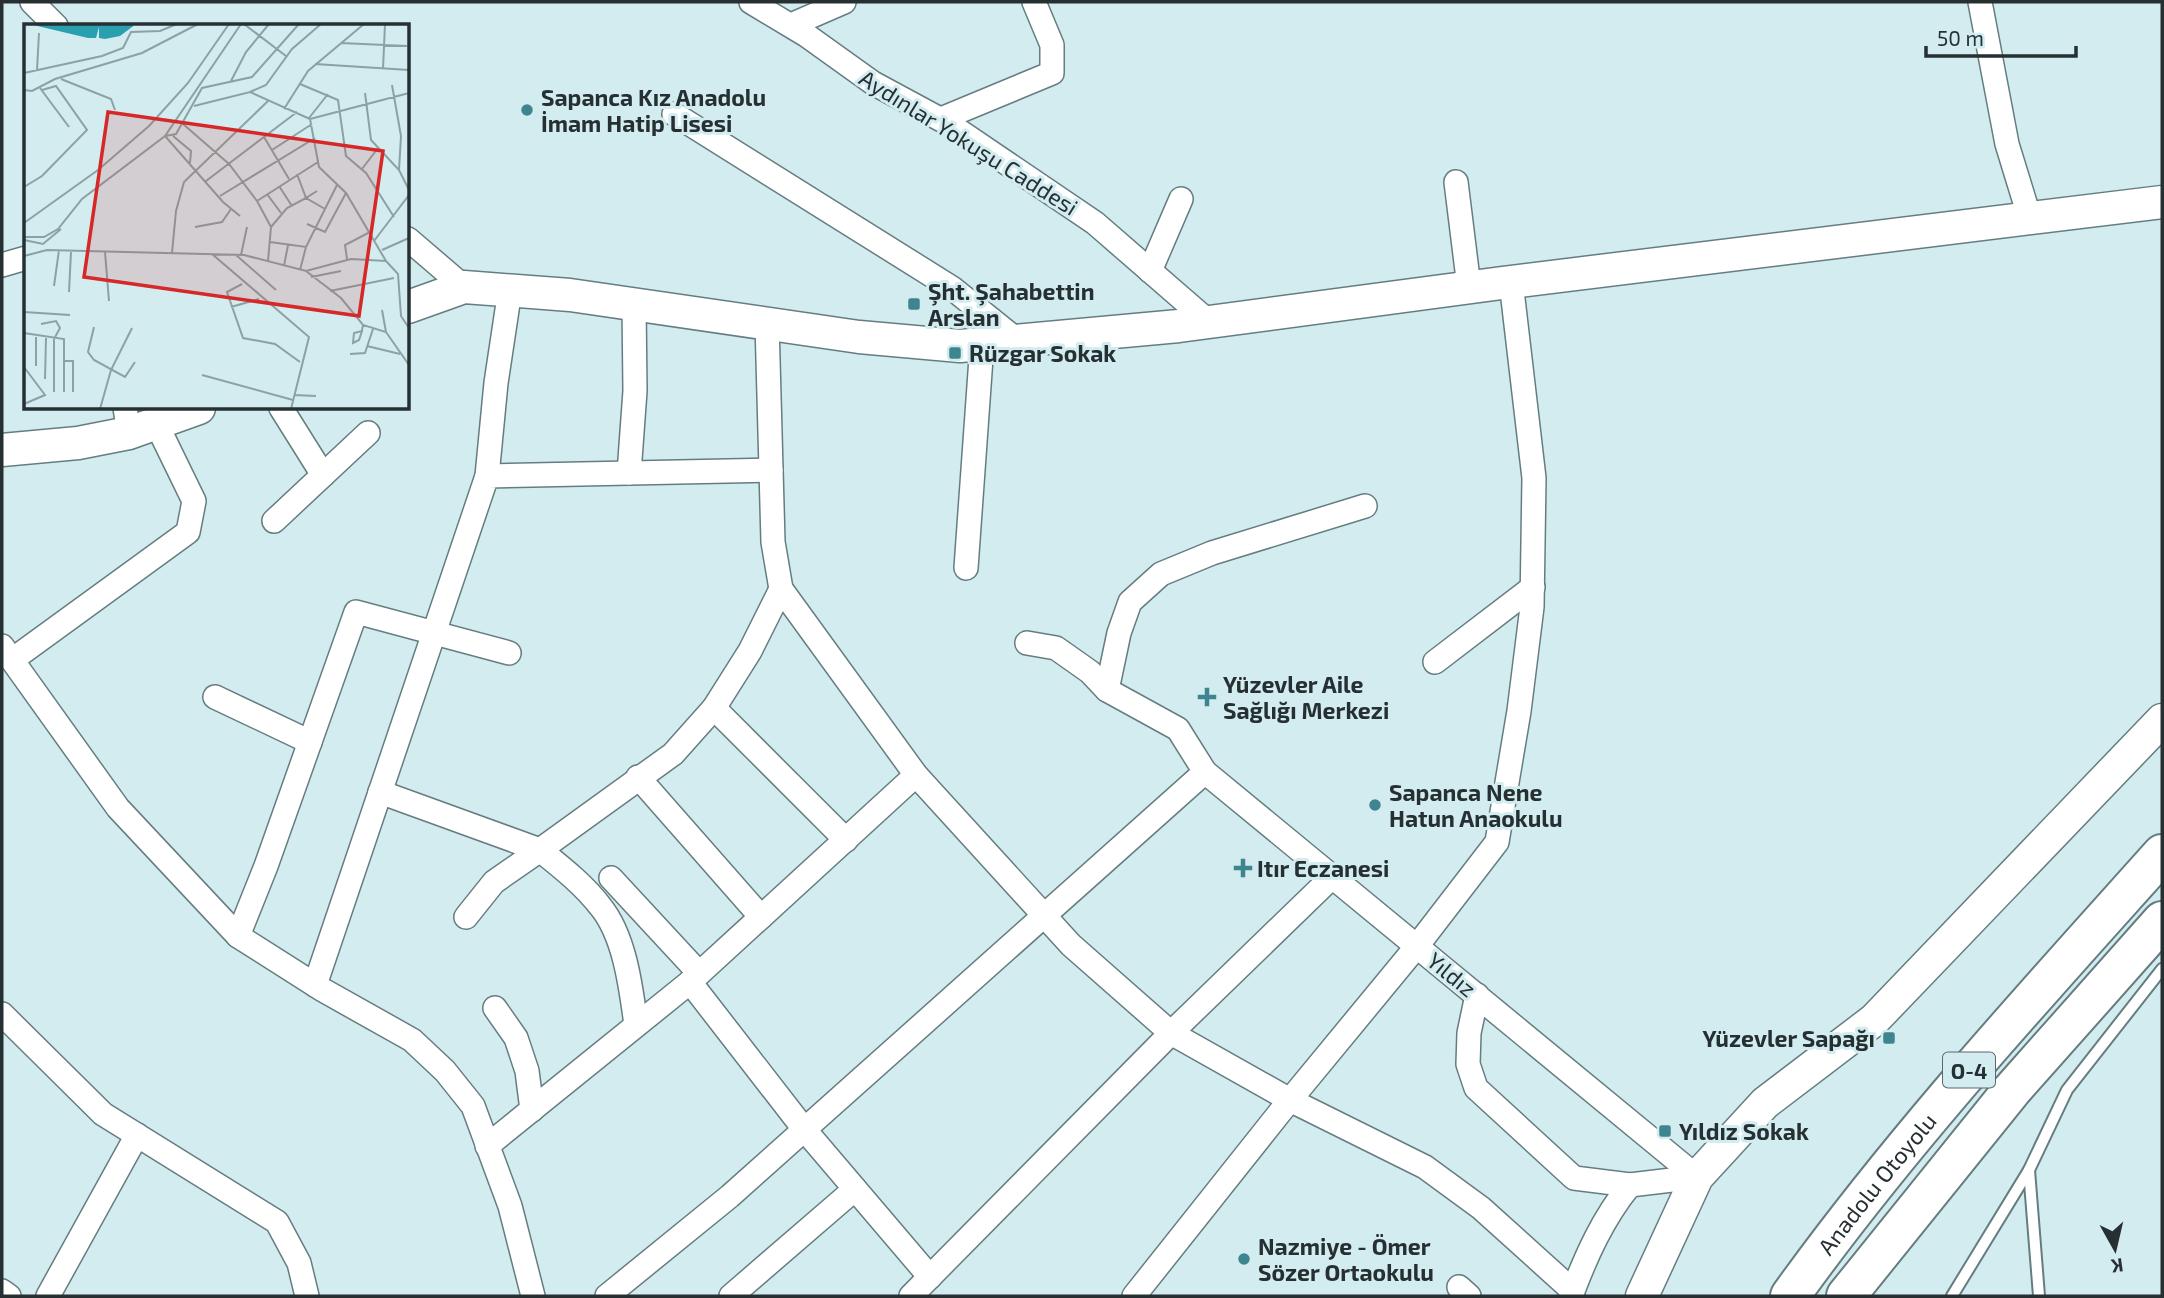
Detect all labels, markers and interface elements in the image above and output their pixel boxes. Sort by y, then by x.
scale bar [1926,14,2076,58]
inset map [24,24,410,410]
text: 50 m [1937,25,1984,50]
street label: Aydınlar Yokuşu Caddesi [854,63,1083,222]
place label: Sapanca Kız Anadolu İmam Hatip Lisesi [541,83,766,137]
marker: Sapanca Kız Anadolu İmam Hatip Lisesi [519,102,535,118]
place label: Şht. Şahabettin Arslan [928,277,1095,331]
marker: Şht. Şahabettin Arslan [906,296,922,312]
place label: Rüzgar Sokak [969,339,1116,367]
marker: Rüzgar Sokak [947,345,963,361]
place label: Yüzevler Aile Sağlığı Merkezi [1223,670,1389,724]
marker: Yüzevler Aile Sağlığı Merkezi [1197,687,1217,707]
place label: Sapanca Nene Hatun Anaokulu [1389,778,1563,832]
marker: Sapanca Nene Hatun Anaokulu [1367,797,1383,813]
place label: Itır Eczanesi [1257,854,1389,882]
marker: Itır Eczanesi [1235,860,1251,876]
street label: Yıldız [1422,946,1482,1002]
place label: Yüzevler Sapağı [1703,1024,1875,1052]
marker: Yüzevler Sapağı [1881,1030,1897,1046]
road number: O-4 [1943,1052,1995,1088]
street label: Anadolu Otoyolu [1811,1107,1942,1260]
place label: Yıldız Sokak [1679,1117,1809,1145]
marker: Yıldız Sokak [1657,1123,1673,1139]
north arrow [2080,1214,2150,1284]
place label: Nazmiye - Ömer Sözer Ortaokulu [1258,1232,1434,1286]
marker: Nazmiye - Ömer Sözer Ortaokulu [1236,1251,1252,1267]
text: K [2110,1254,2125,1279]

